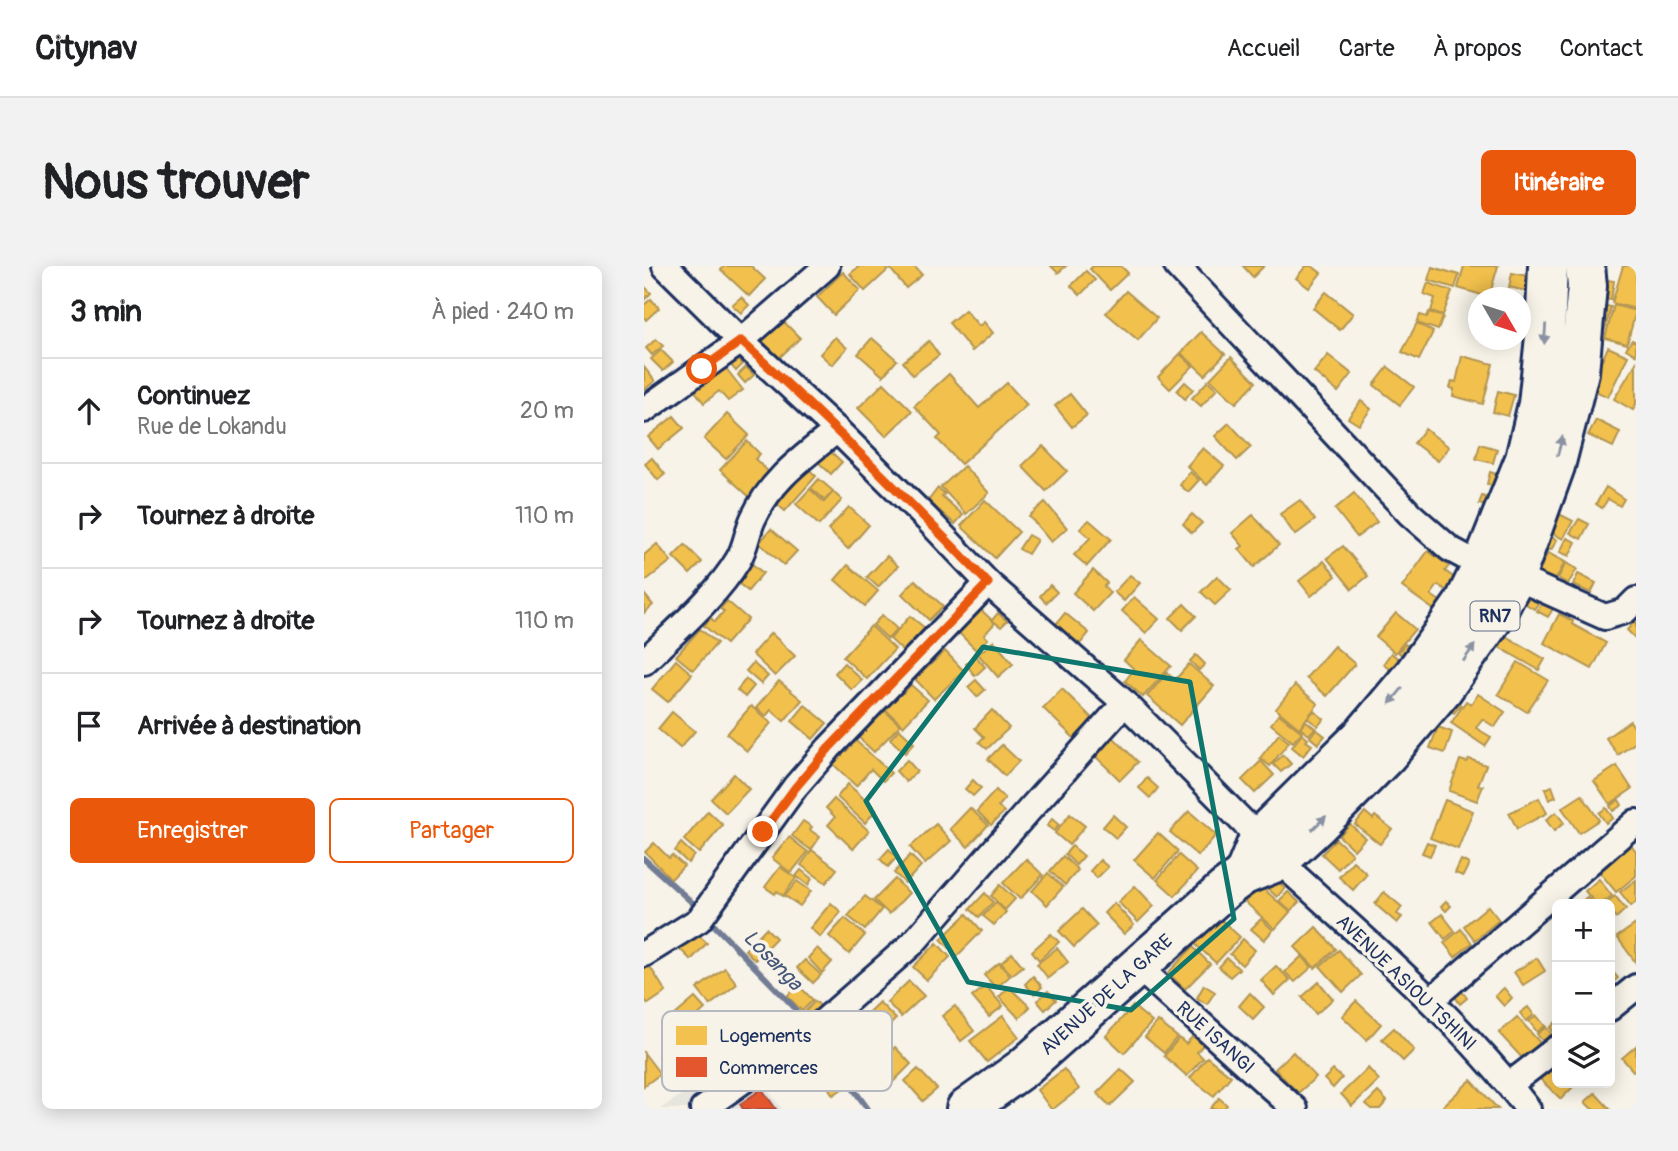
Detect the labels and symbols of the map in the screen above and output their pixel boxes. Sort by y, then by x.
north arrow [1468,287,1531,350]
one-way arrow [1539,323,1550,345]
route start [686,353,717,384]
one-way arrow [1555,435,1566,457]
road number: RN7 [1470,602,1520,630]
one-way arrow [1462,644,1476,662]
one-way arrow [1388,687,1403,705]
route end [747,816,778,847]
one-way arrow [1310,816,1327,832]
street label: AVENUE ASIOU TSHINI [1331,910,1481,1056]
water label: Losanga [737,924,809,997]
street label: AVENUE DE LA GARE [1036,929,1178,1060]
street label: RUE ISANGI [1171,996,1259,1079]
legend [662,1011,892,1091]
text: Logements [719,1024,812,1048]
text: Commerces [719,1056,818,1080]

